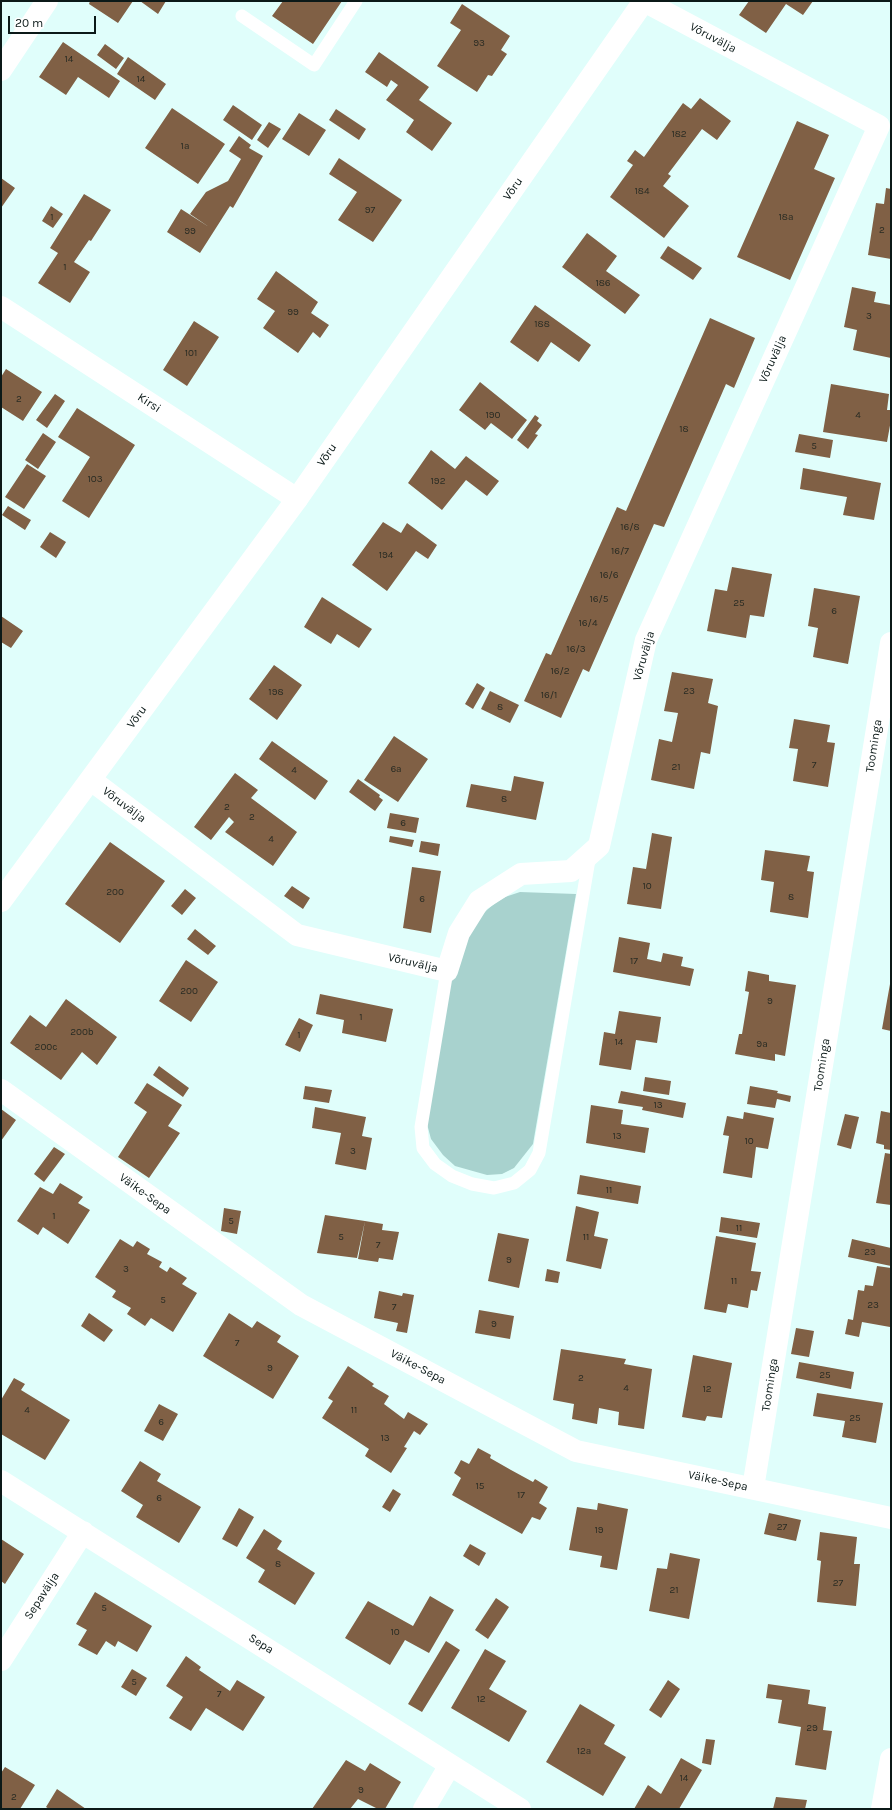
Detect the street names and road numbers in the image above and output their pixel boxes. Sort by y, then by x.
street label: Võruvälja [687,20,739,56]
street label: Võru [500,175,526,203]
street label: Võruvälja [756,333,790,385]
street label: Kirsi [135,390,163,416]
street label: Võru [314,441,340,469]
street label: Võruvälja [630,630,658,682]
street label: Võru [124,703,150,731]
street label: Toominga [863,718,885,774]
street label: Võruvälja [99,784,149,826]
street label: Võruvälja [387,950,439,976]
street label: Toominga [811,1037,833,1093]
street label: Väike-Sepa [116,1170,174,1218]
street label: Väike-Sepa [388,1346,448,1388]
street label: Toominga [759,1357,781,1413]
street label: Väike-Sepa [687,1468,749,1494]
street label: Sepavälja [21,1570,63,1622]
street label: Sepa [246,1631,276,1657]

